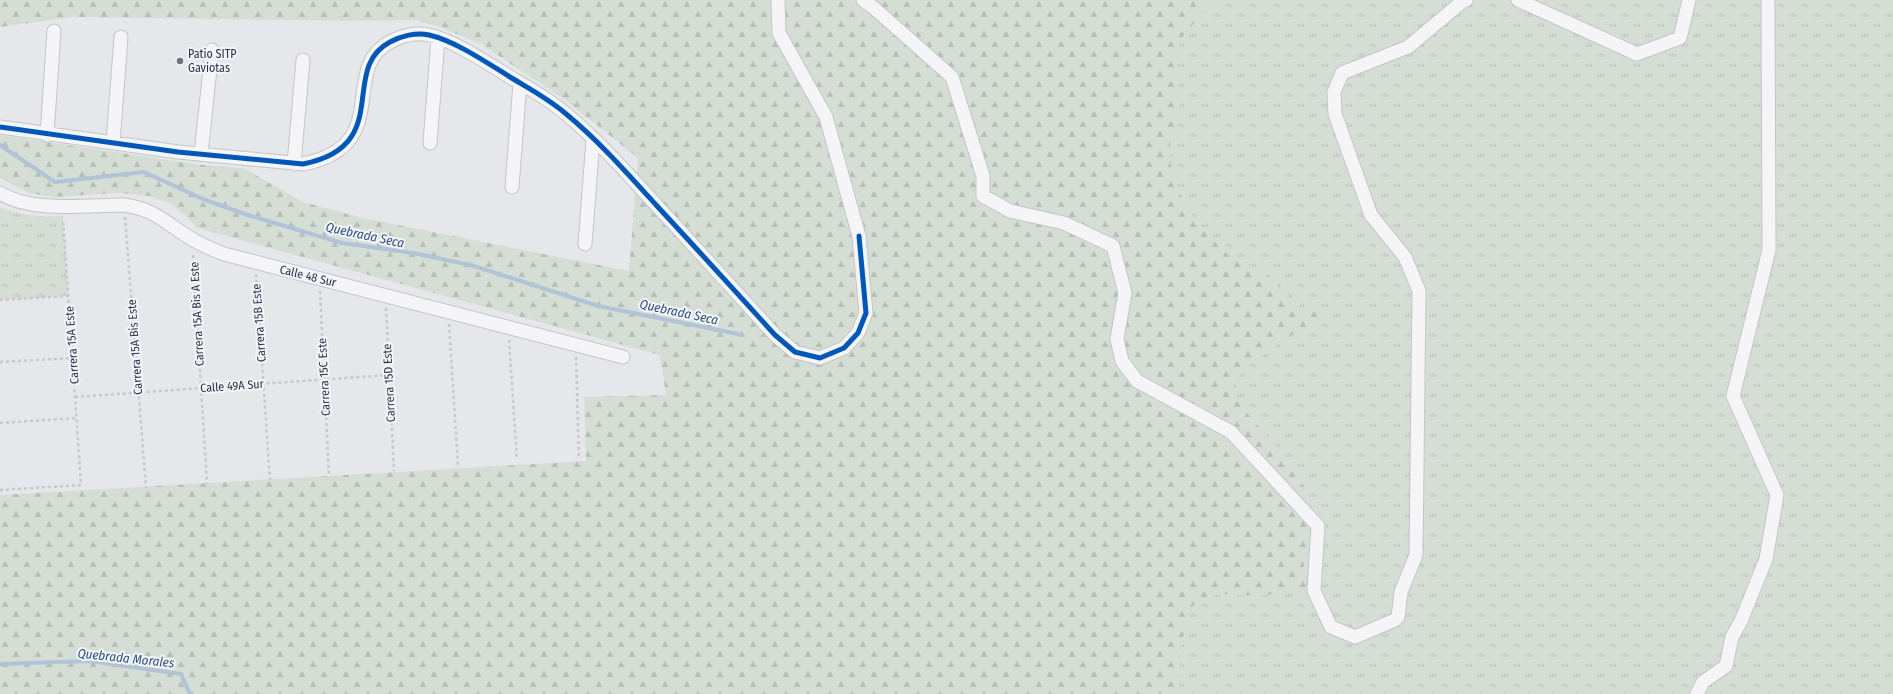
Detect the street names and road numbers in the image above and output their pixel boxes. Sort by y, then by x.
street label: Carrera 15A Bis A Este [187,261,207,367]
street label: Calle 48 Sur [278,262,339,290]
street label: Carrera 15B Este [249,283,269,363]
street label: Carrera 15A Bis Este [125,299,145,395]
street label: Carrera 15A Este [62,306,82,384]
street label: Carrera 15C Este [315,338,333,416]
street label: Carrera 15D Este [380,343,398,423]
street label: Calle 49A Sur [200,377,265,395]

